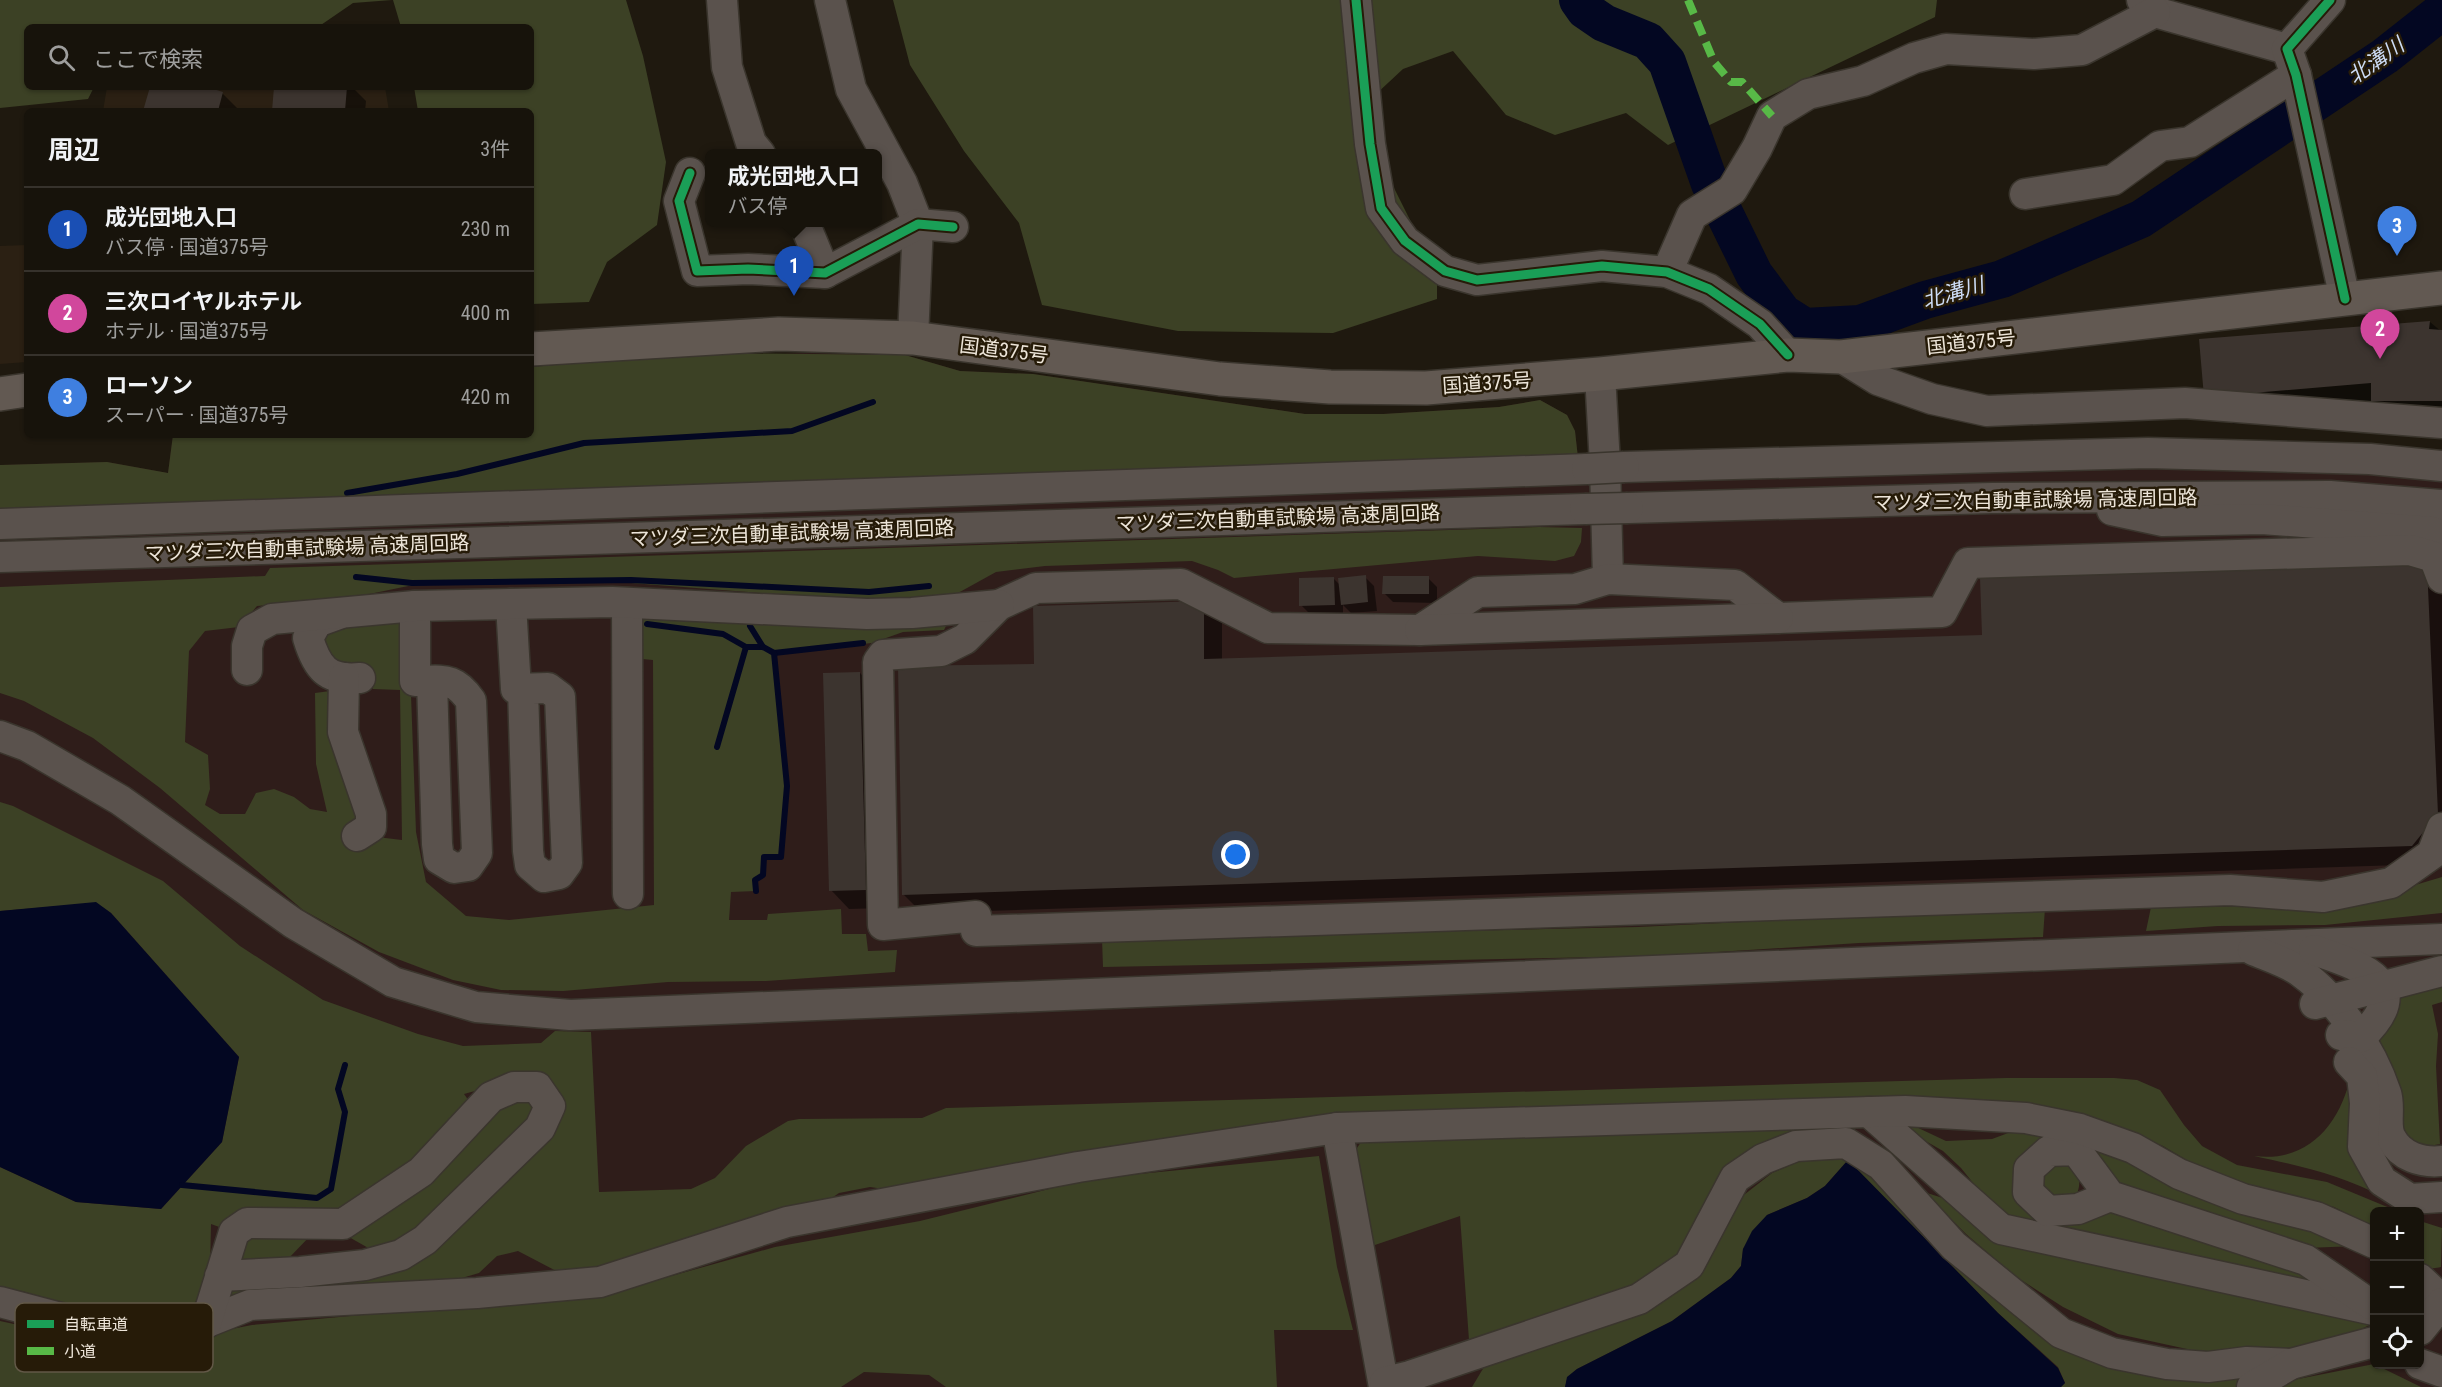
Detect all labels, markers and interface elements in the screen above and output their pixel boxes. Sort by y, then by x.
search box [24,24,534,90]
water label: 北溝川 [2343,32,2410,89]
icon: search [45,41,78,74]
text: ここで検索 [93,47,203,72]
text: 周辺 [48,135,100,165]
text: 3件 [480,137,510,161]
popup [705,149,882,227]
text: 成光団地入口 [727,164,860,189]
text: バス停 [727,194,787,218]
text: 成光団地入口 [105,205,237,230]
pin: 3 [2378,206,2416,256]
text: 1 [62,217,73,241]
text: 230 m [461,217,510,241]
text: バス停 · 国道375号 [105,235,269,259]
pin: 1 [774,246,814,296]
water label: 北溝川 [1919,272,1989,313]
text: 三次ロイヤルホテル [105,289,302,314]
text: 2 [62,301,73,325]
text: 400 m [461,301,510,325]
pin: 2 [2360,310,2400,359]
text: ホテル · 国道375号 [105,319,269,343]
street label: 国道375号 [1925,325,2017,359]
street label: 国道375号 [958,333,1050,367]
street label: 国道375号 [1441,368,1533,398]
text: ローソン [105,373,193,398]
text: 3 [62,385,73,409]
text: 420 m [461,385,510,409]
text: スーパー · 国道375号 [105,403,288,427]
street label: マツダ三次自動車試験場 高速周回路 [1873,485,2197,515]
street label: マツダ三次自動車試験場 高速周回路 [1115,500,1441,536]
street label: マツダ三次自動車試験場 高速周回路 [629,515,955,551]
street label: マツダ三次自動車試験場 高速周回路 [144,530,470,566]
your location [1221,840,1250,869]
map controls [2370,1207,2424,1369]
button: + [2370,1207,2424,1261]
button: − [2370,1261,2424,1315]
legend [15,1303,213,1372]
text: 自転車道 [64,1315,128,1334]
button: locate [2370,1315,2424,1369]
text: 小道 [64,1342,96,1361]

